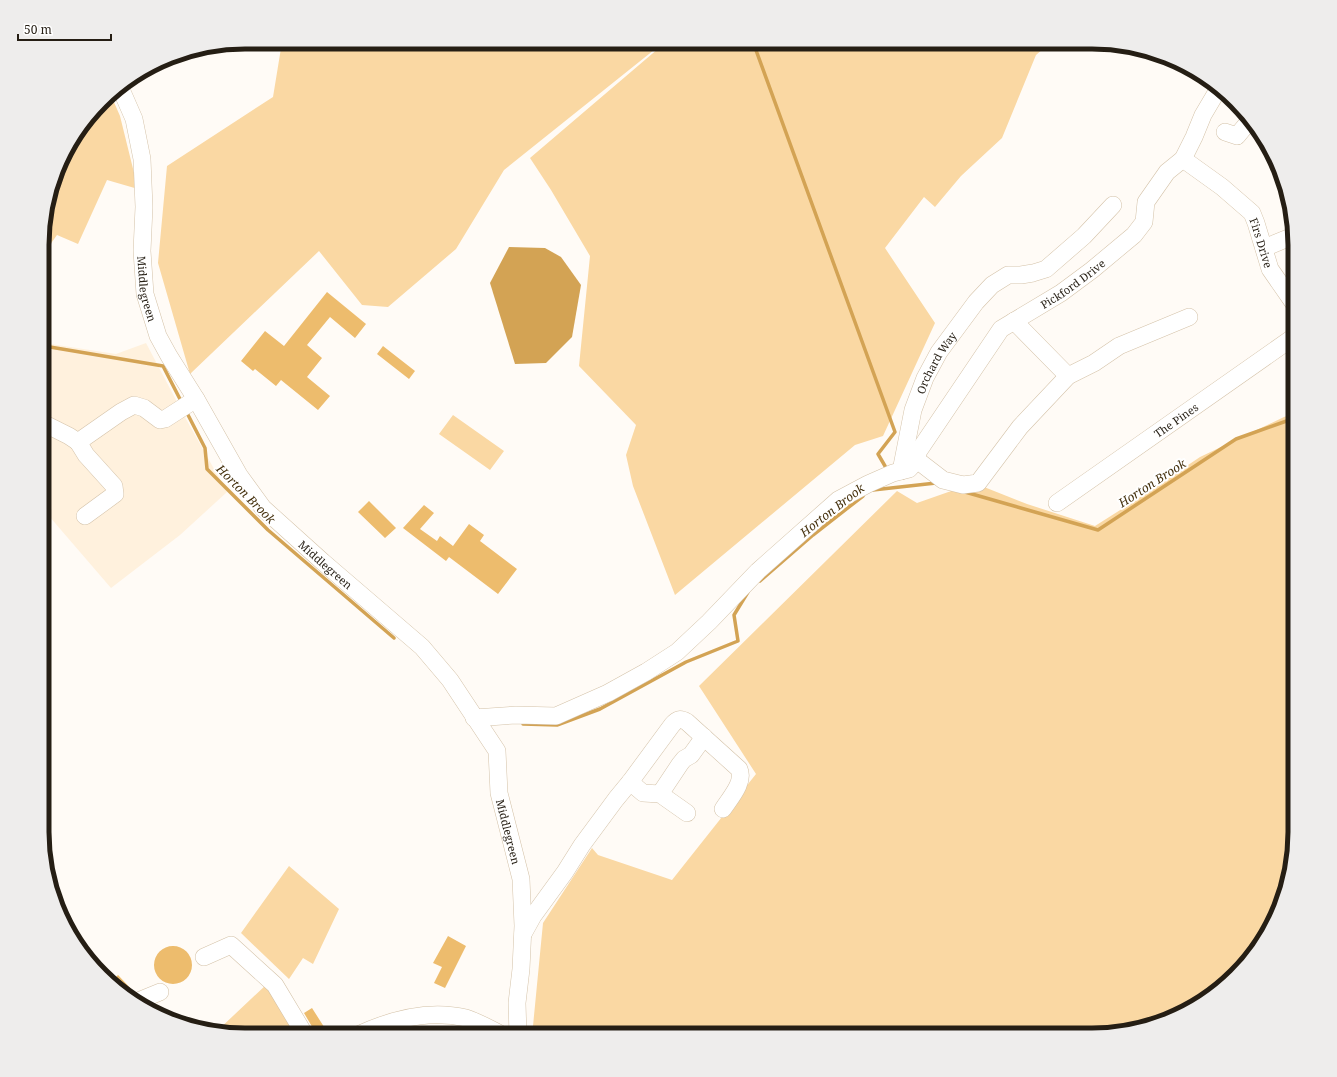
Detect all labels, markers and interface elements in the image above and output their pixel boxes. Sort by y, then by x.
scale bar [18,16,111,42]
text: 50 m [24,21,52,38]
street label: Firs Drive [1247,215,1277,270]
street label: Middlegreen [135,255,161,323]
street label: Pickford Drive [1037,255,1108,311]
street label: Orchard Way [912,328,960,396]
street label: The Pines [1151,399,1201,440]
water label: Horton Brook [1114,454,1190,512]
water label: Horton Brook [212,460,280,528]
water label: Horton Brook [795,479,869,541]
street label: Middlegreen [296,537,356,592]
street label: Middlegreen [493,797,524,866]

